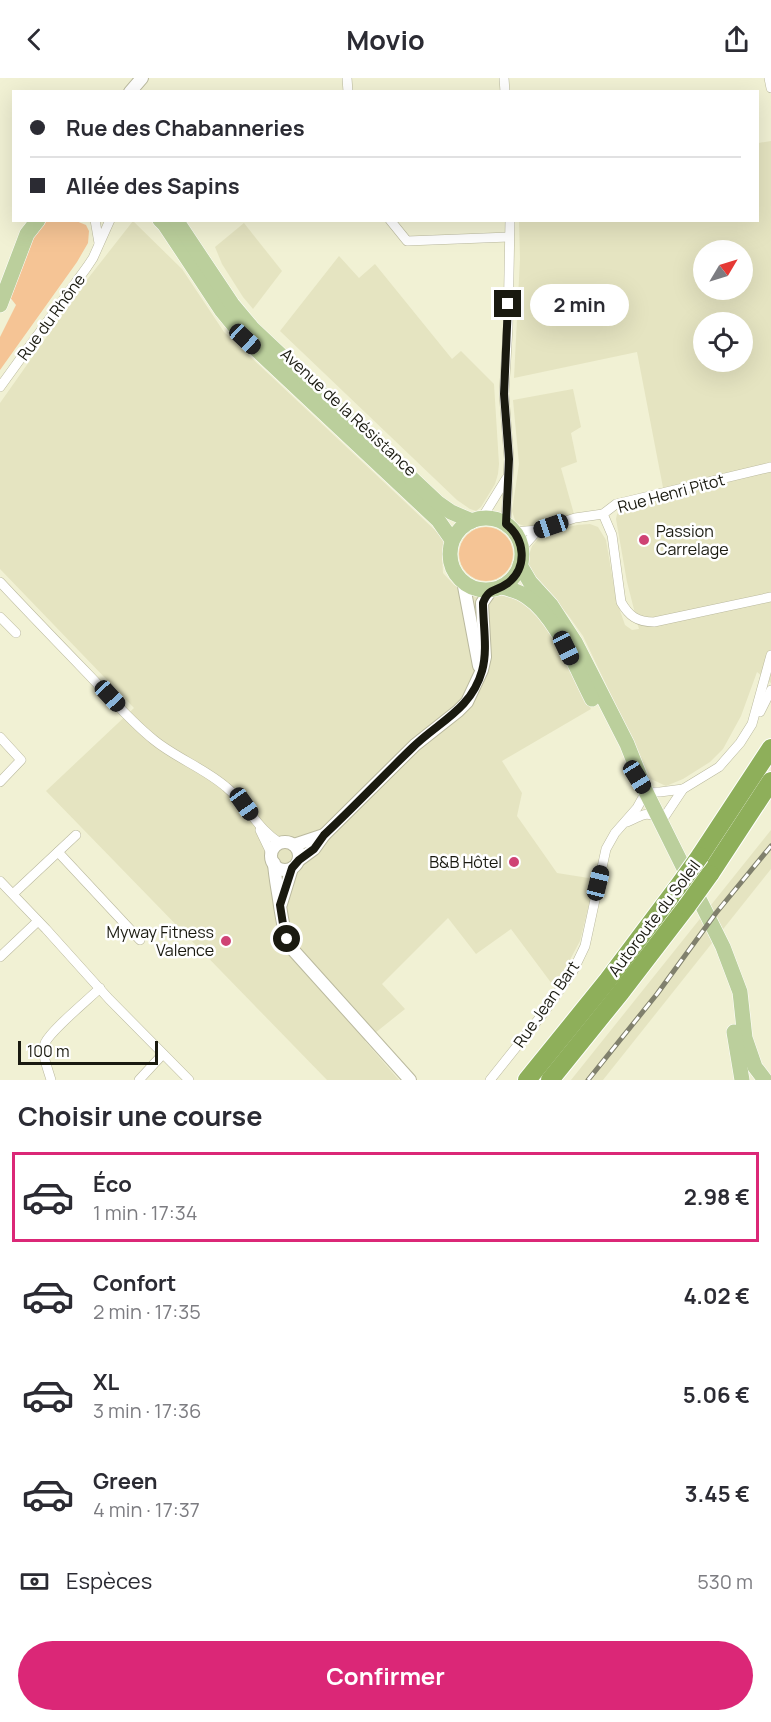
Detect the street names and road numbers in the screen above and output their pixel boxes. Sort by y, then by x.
street label: Rue du Rhône [12,269,90,365]
street label: Avenue de la Résistance [276,343,422,481]
street label: Rue Henri Pitot [615,468,727,518]
street label: Autoroute du Soleil [603,855,705,981]
street label: Rue Jean Bart [508,956,584,1052]

